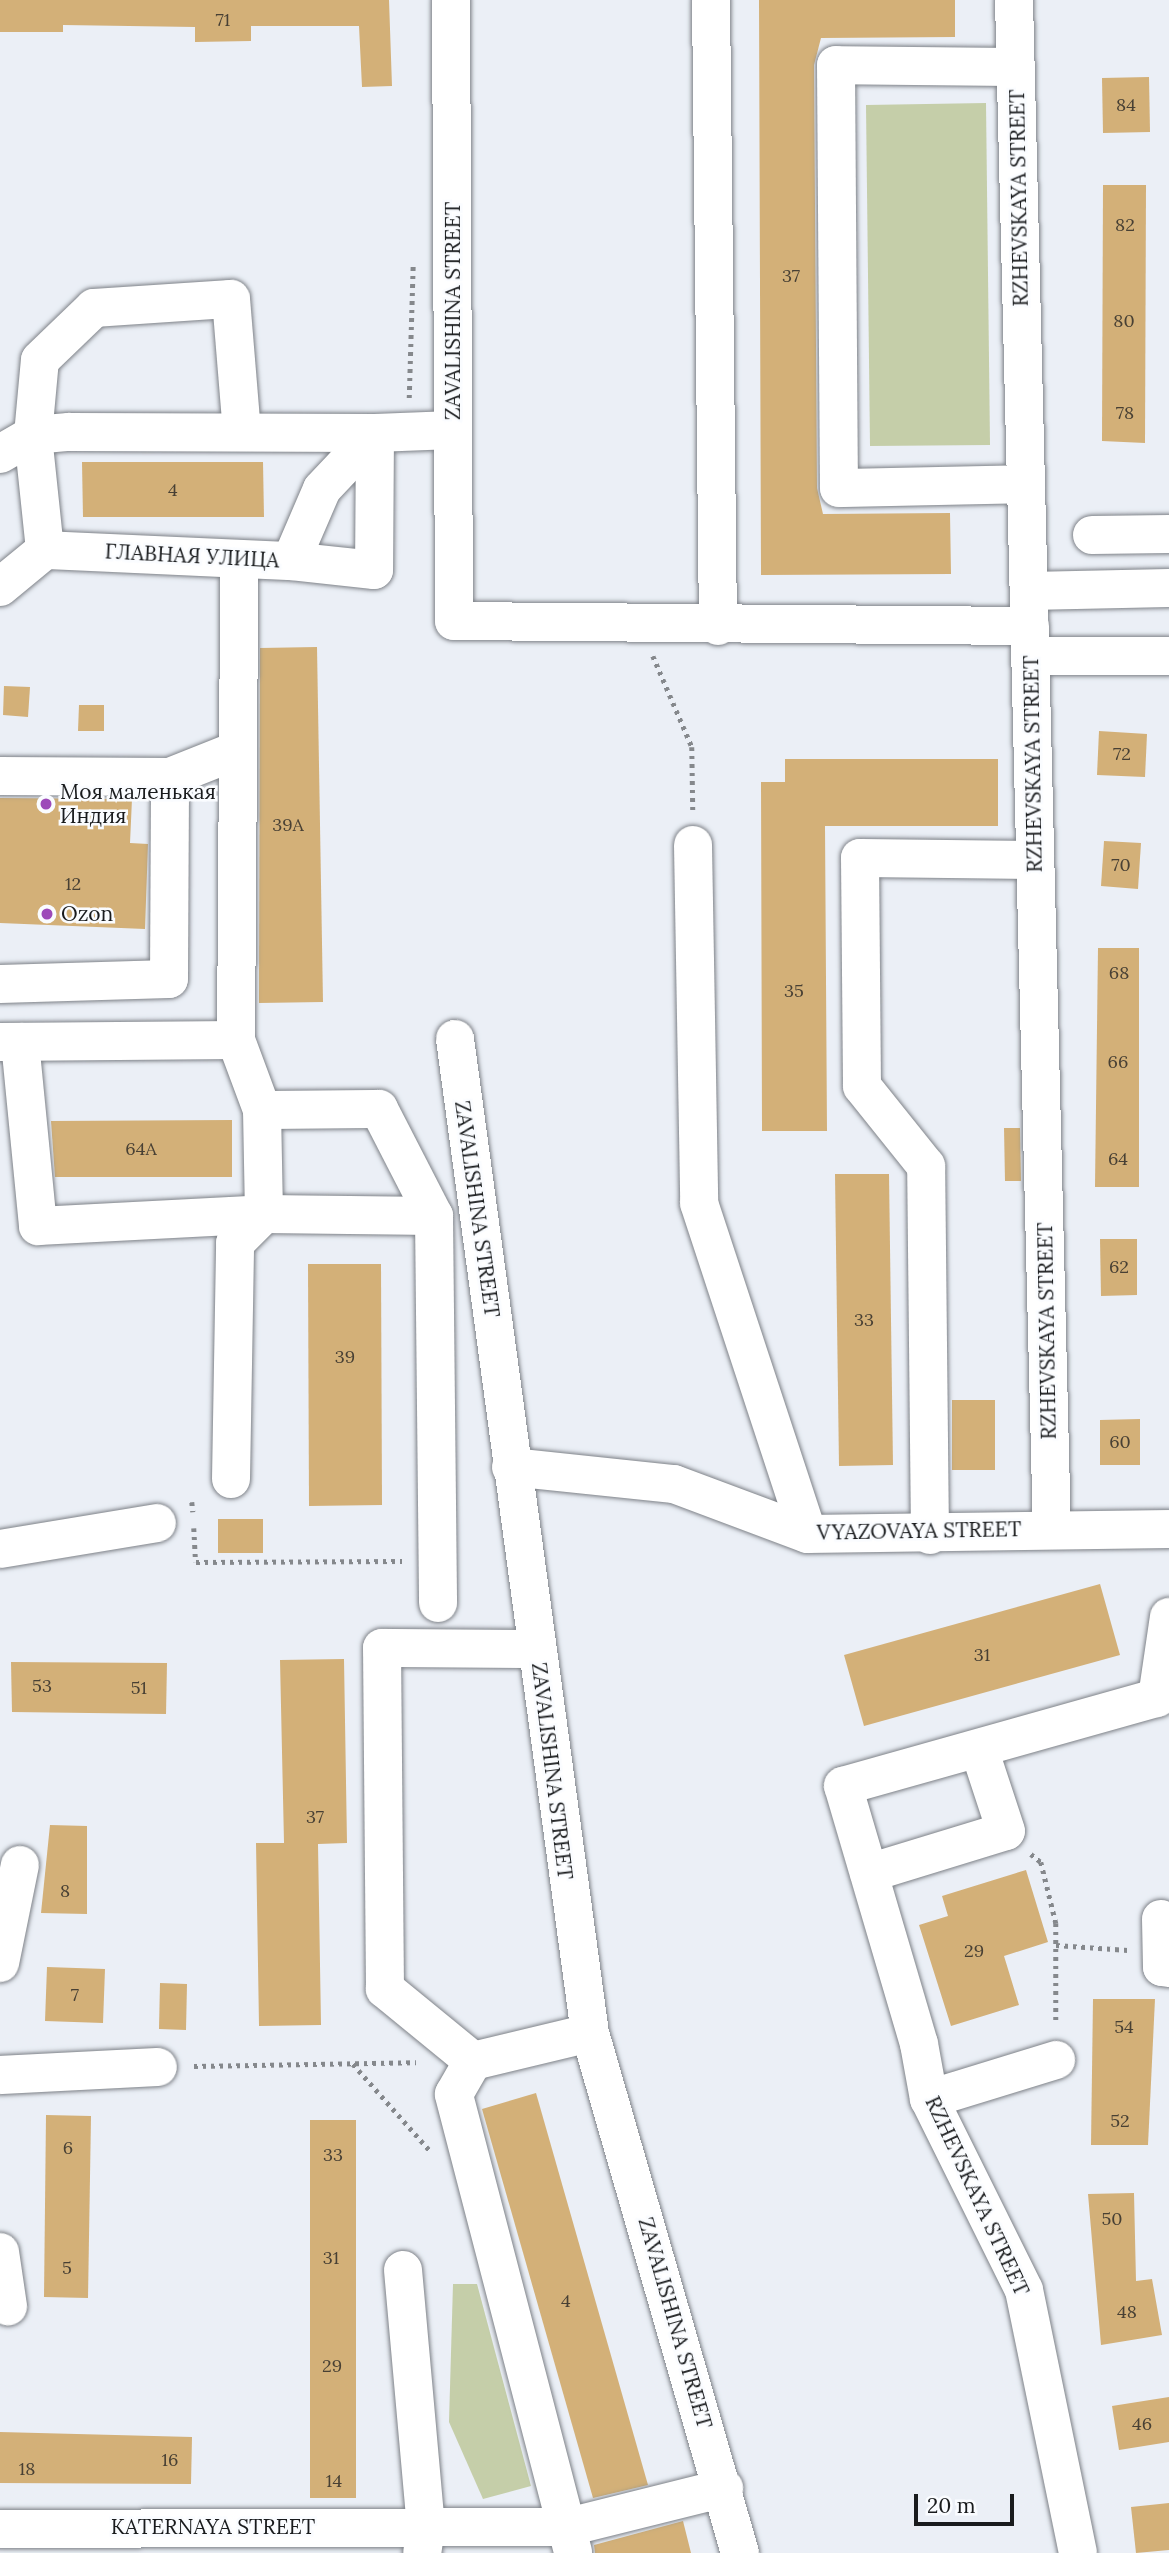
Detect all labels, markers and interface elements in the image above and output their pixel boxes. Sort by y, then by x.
house number: 71 [216,9,230,31]
street label: RZHEVSKAYA STREET [1005,89,1033,307]
house number: 84 [1116,94,1136,116]
street label: ZAVALISHINA STREET [440,202,466,420]
house number: 82 [1115,214,1135,236]
house number: 37 [782,265,800,287]
house number: 80 [1113,310,1135,332]
house number: 78 [1116,402,1134,424]
house number: 4 [168,479,178,501]
street label: ГЛАВНАЯ УЛИЦА [104,539,280,573]
street label: RZHEVSKAYA STREET [1019,655,1047,873]
house number: 72 [1113,743,1131,765]
place label: Моя маленькая Индия [60,779,216,829]
marker: Моя маленькая Индия [38,796,54,812]
house number: 39А [272,814,304,836]
house number: 70 [1111,854,1131,876]
house number: 12 [65,873,81,895]
place label: Ozon [61,901,113,927]
marker: Ozon [39,906,55,922]
house number: 68 [1109,962,1129,984]
house number: 35 [784,980,804,1002]
house number: 66 [1108,1051,1128,1073]
street label: ZAVALISHINA STREET [449,1099,505,1319]
house number: 64А [125,1138,157,1160]
house number: 64 [1108,1148,1128,1170]
street label: RZHEVSKAYA STREET [1033,1222,1061,1440]
house number: 62 [1109,1256,1129,1278]
house number: 33 [854,1309,874,1331]
house number: 39 [335,1346,355,1368]
house number: 60 [1109,1431,1131,1453]
street label: VYAZOVAYA STREET [816,1517,1022,1545]
house number: 31 [974,1644,990,1666]
street label: ZAVALISHINA STREET [526,1661,578,1881]
house number: 53 [32,1675,52,1697]
house number: 51 [131,1677,147,1699]
house number: 37 [306,1806,324,1828]
house number: 8 [60,1880,70,1902]
house number: 29 [964,1940,984,1962]
house number: 7 [71,1984,79,2006]
house number: 54 [1114,2016,1134,2038]
street label: RZHEVSKAYA STREET [920,2092,1034,2300]
house number: 52 [1110,2110,1130,2132]
house number: 6 [63,2137,73,2159]
house number: 33 [323,2144,343,2166]
house number: 50 [1102,2208,1122,2230]
street label: ZAVALISHINA STREET [633,2215,717,2431]
house number: 31 [323,2247,339,2269]
house number: 5 [62,2257,72,2279]
house number: 4 [561,2290,571,2312]
house number: 48 [1117,2301,1137,2323]
house number: 29 [322,2355,342,2377]
house number: 46 [1132,2413,1152,2435]
house number: 16 [162,2449,178,2471]
house number: 18 [19,2458,35,2480]
house number: 14 [326,2470,342,2492]
scale bar [917,2480,1017,2524]
text: 20 m [927,2492,976,2519]
street label: KATERNAYA STREET [111,2514,315,2540]

